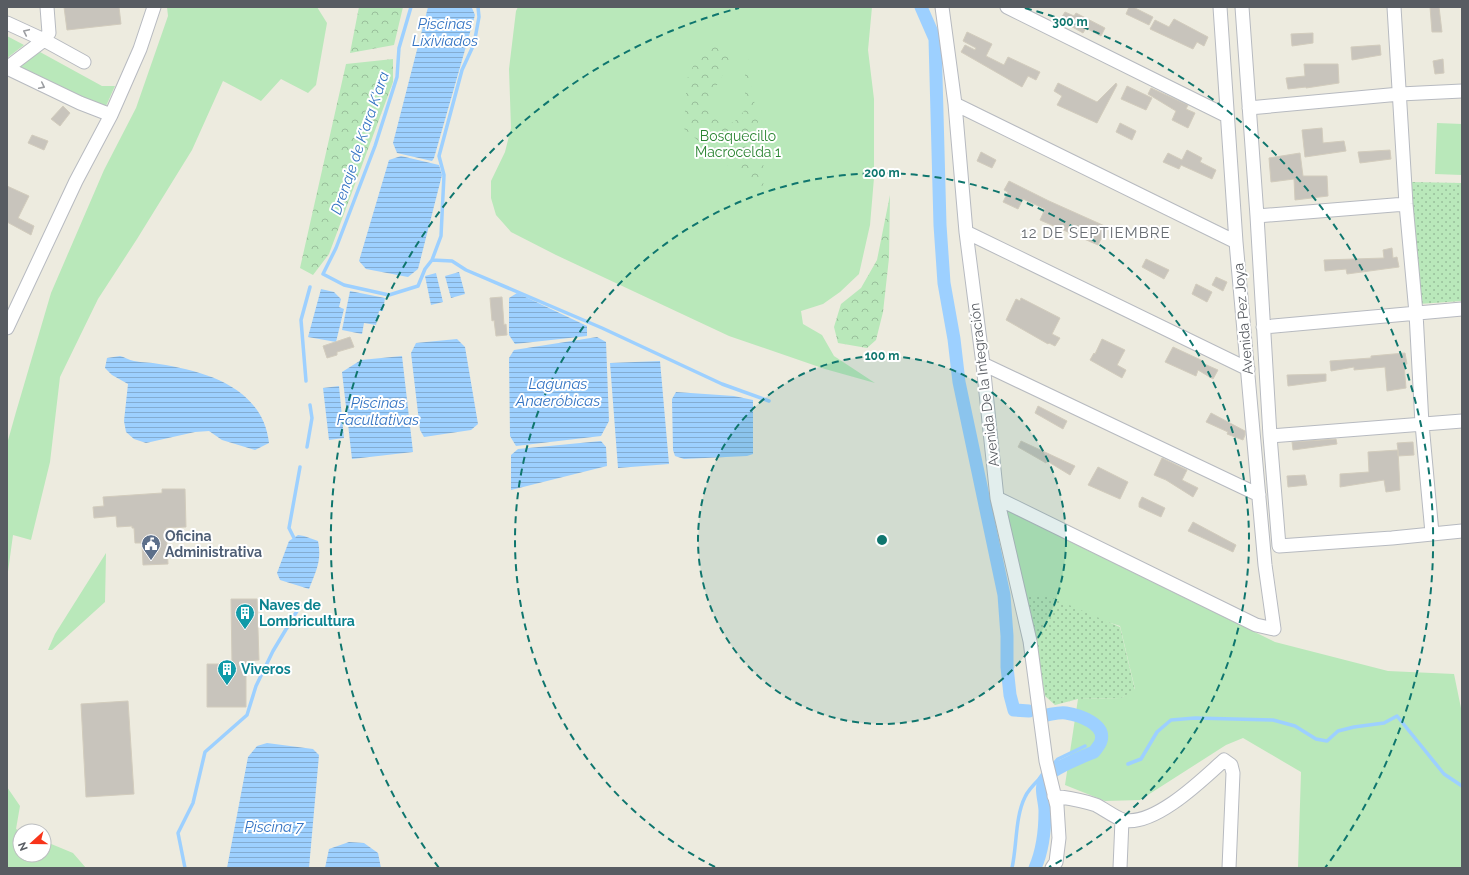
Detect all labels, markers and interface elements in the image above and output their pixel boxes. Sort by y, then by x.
water label: Piscinas Lixiviados [412,15,478,50]
text: 300 m [1052,15,1088,29]
one-way arrow [22,29,30,37]
water label: Drenaje de K'ara K'ara [327,69,393,217]
one-way arrow [38,81,45,89]
park label: Bosquecillo Macrocelda 1 [695,128,781,160]
text: 200 m [864,166,900,180]
district label: 12 DE SEPTIEMBRE [1021,224,1171,242]
street label: Avenida Pez Joya [1230,262,1256,376]
street label: Avenida De la Integración [966,302,1002,468]
text: 100 m [865,349,899,363]
water label: Lagunas Anaeróbicas [515,375,600,410]
water label: Piscinas Facultativas [337,394,419,429]
place label: Oficina Administrativa [165,528,262,560]
public building icon: Oficina Administrativa [140,533,162,561]
centre of rings [875,533,889,547]
place label: Naves de Lombricultura [259,597,355,629]
building icon: Naves de Lombricultura [234,602,256,630]
building icon: Viveros [216,658,238,686]
place label: Viveros [241,661,291,677]
water label: Piscina 7 [244,818,305,836]
north arrow [12,823,52,863]
text: N [16,840,31,853]

